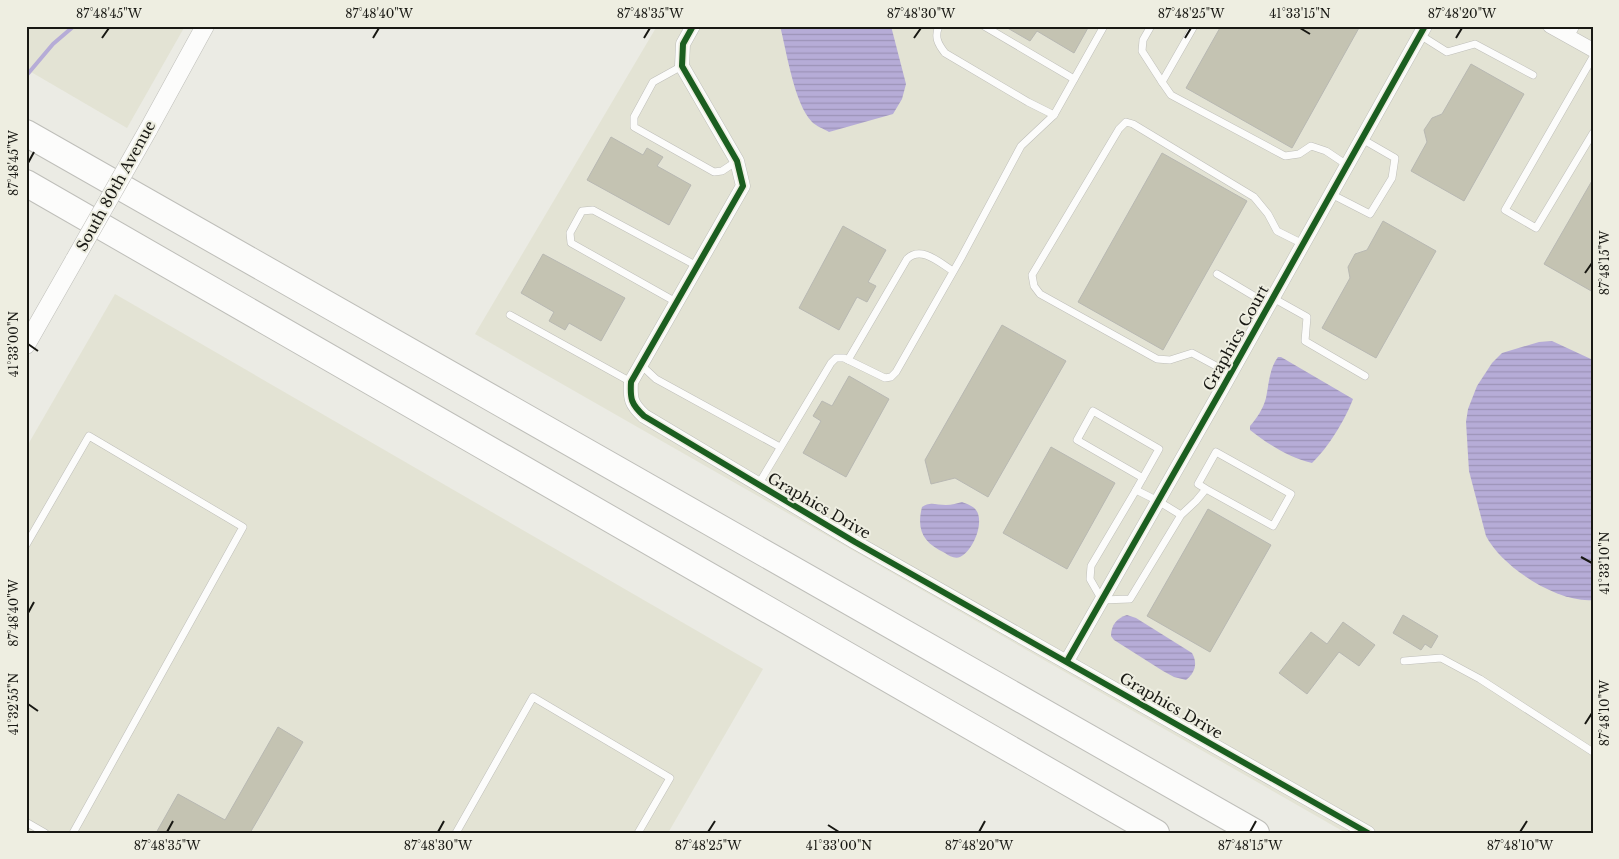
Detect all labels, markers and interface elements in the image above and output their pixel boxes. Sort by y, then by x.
text: 87°48'45"W [76,6,143,21]
text: 87°48'40"W [345,6,414,21]
text: 87°48'35"W [617,6,684,21]
text: 87°48'30"W [887,6,956,21]
text: 87°48'25"W [1158,6,1225,21]
text: 41°33'15"N [1269,6,1331,21]
text: 87°48'20"W [1428,6,1497,21]
street label: South 80th Avenue [72,117,159,254]
text: 87°48'45"W [6,129,21,196]
text: 87°48'15"W [1597,230,1612,295]
street label: Graphics Court [1199,281,1273,394]
text: 41°33'00"N [6,311,21,377]
street label: Graphics Drive [764,468,874,543]
text: 41°33'10"N [1597,531,1612,595]
text: 87°48'40"W [6,578,21,647]
street label: Graphics Drive [1116,668,1226,743]
text: 41°32'55"N [6,673,21,735]
text: 87°48'10"W [1597,679,1612,746]
text: 87°48'35"W [134,838,201,853]
text: 87°48'30"W [404,838,473,853]
text: 87°48'25"W [675,838,742,853]
text: 41°33'00"N [806,838,872,853]
text: 87°48'20"W [945,838,1014,853]
text: 87°48'15"W [1218,838,1283,853]
text: 87°48'10"W [1487,838,1554,853]

